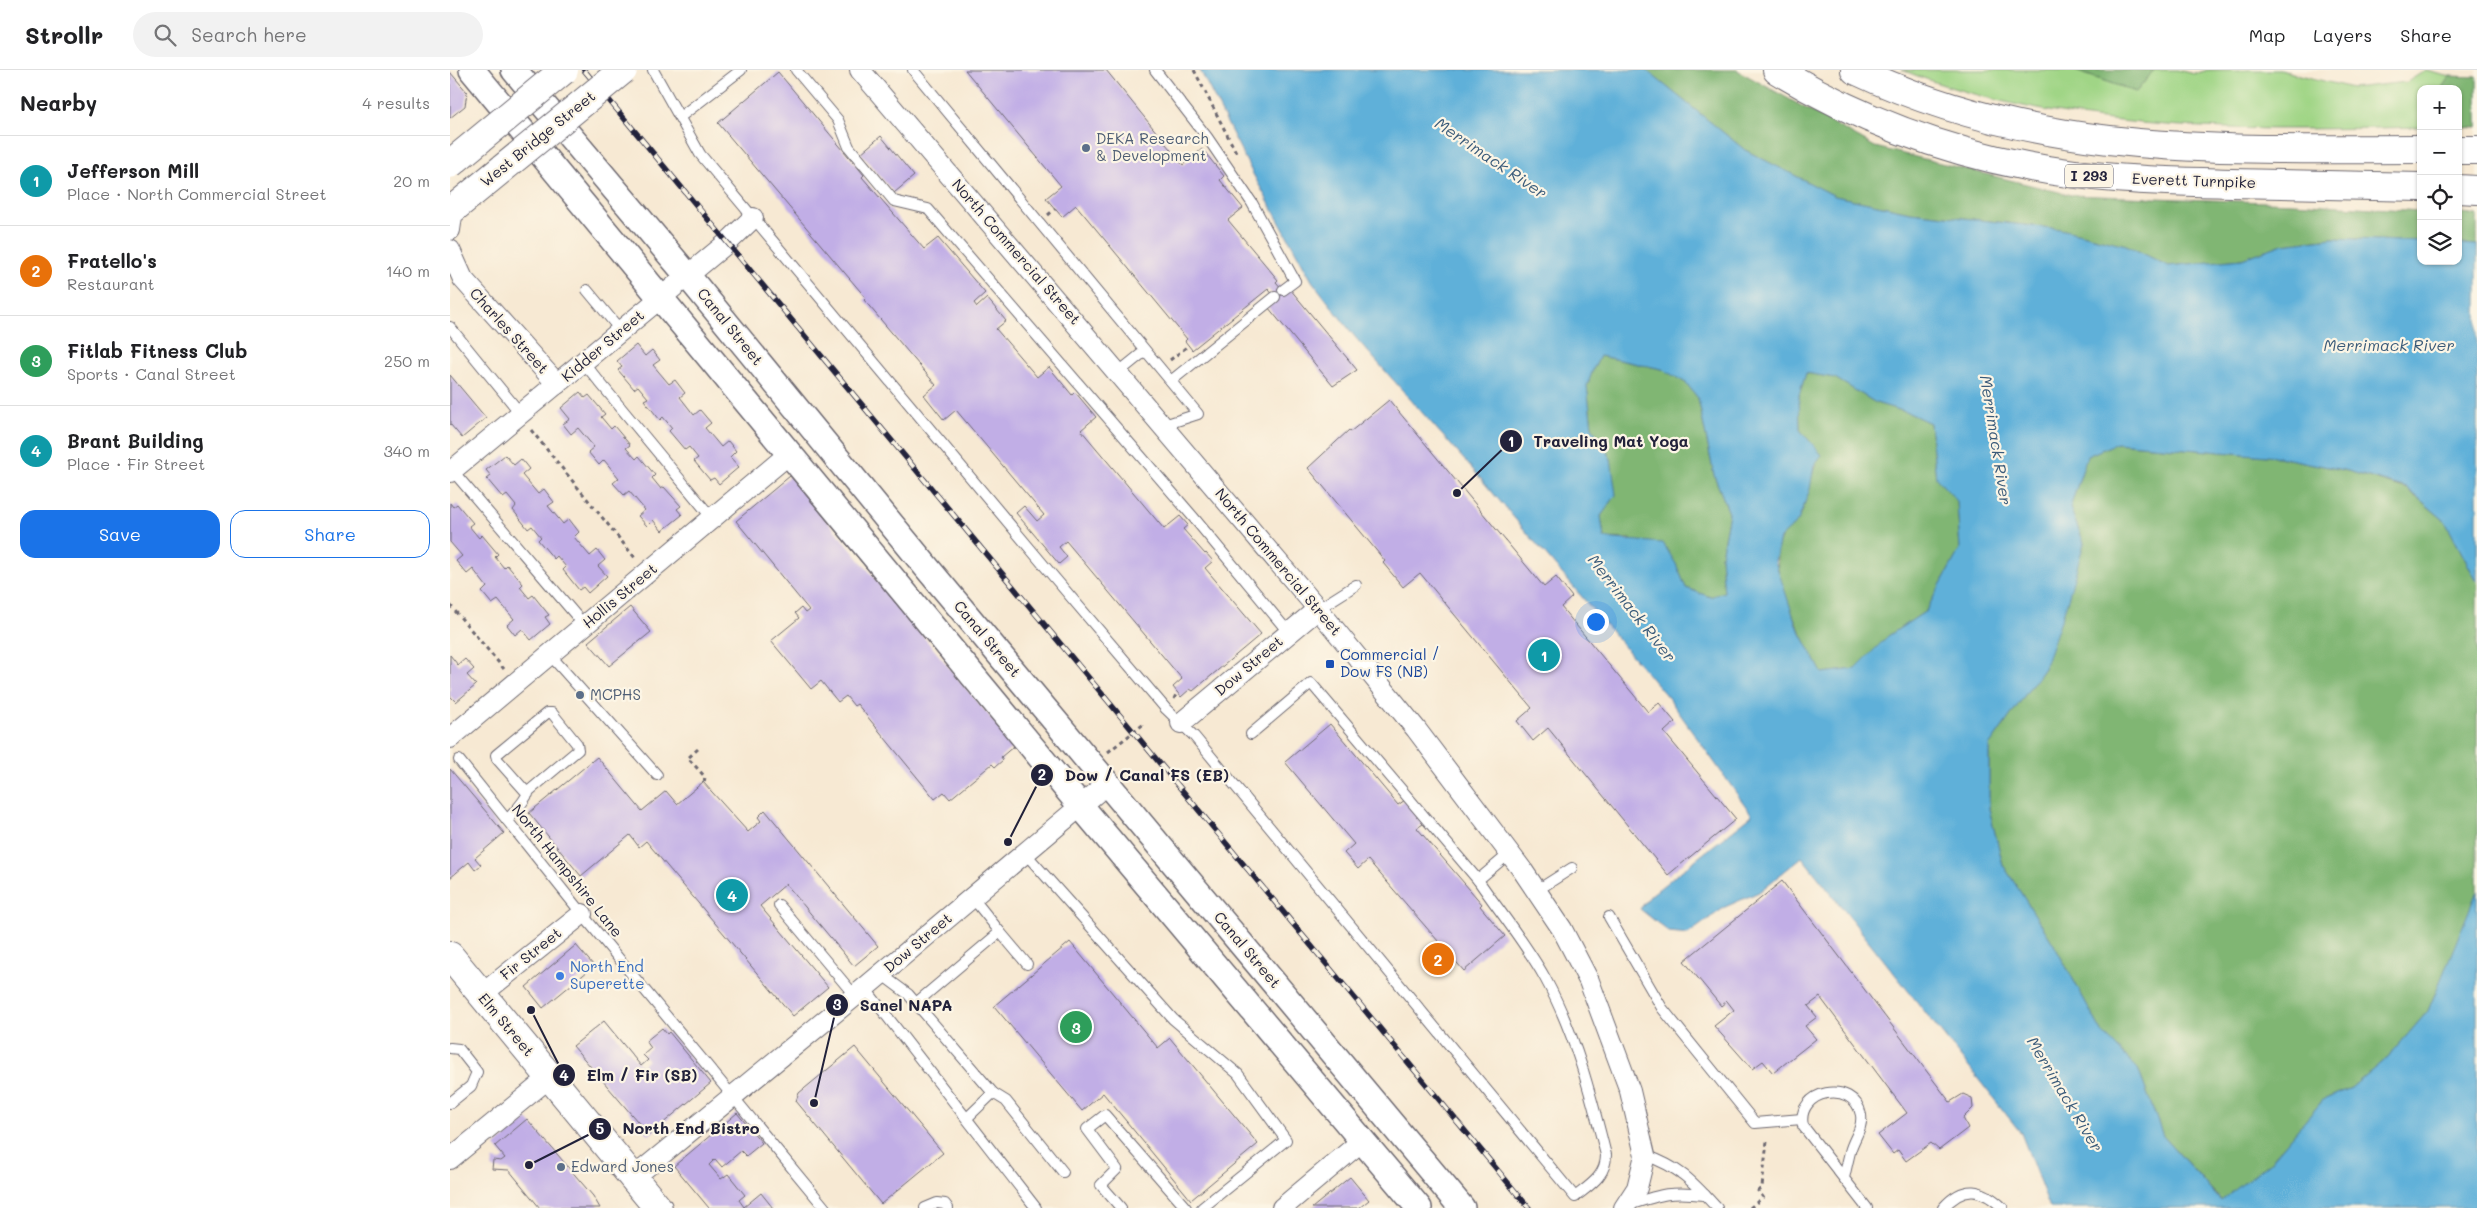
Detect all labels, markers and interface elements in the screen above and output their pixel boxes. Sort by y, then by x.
search box [133,12,483,57]
text: Strollr [25,19,103,50]
icon: search [151,21,179,49]
text: Search here [191,22,307,47]
text: Map [2249,23,2285,47]
text: Layers [2313,23,2372,47]
text: Share [2400,23,2452,47]
map controls [2417,85,2462,265]
button: + [2417,85,2462,130]
street label: West Bridge Street [476,86,599,191]
text: Nearby [20,89,97,116]
text: 4 results [362,92,430,113]
water label: Merrimack River [1431,112,1551,203]
place label: DEKA Research & Development [1096,128,1209,165]
button: − [2417,130,2462,175]
marker: DEKA Research & Development [1080,142,1092,154]
text: Jefferson Mill [67,158,199,183]
road number: I 293 [2065,164,2113,188]
street label: Everett Turnpike [2132,168,2256,192]
text: 1 [32,170,40,191]
text: 20 m [393,170,430,191]
street label: North Commercial Street [948,174,1086,328]
button: locate [2417,175,2462,220]
text: Place · North Commercial Street [67,183,327,204]
button: layers [2417,220,2462,265]
text: Fratello's [67,248,157,273]
text: 2 [32,260,40,281]
text: 140 m [386,260,430,281]
text: Restaurant [67,273,155,294]
street label: Charles Street [466,283,554,378]
street label: Canal Street [693,284,768,369]
street label: Kidder Street [557,305,648,386]
water label: Merrimack River [2324,334,2454,355]
text: Fitlab Fitness Club [67,338,247,363]
text: 3 [31,350,41,371]
text: 250 m [384,350,430,371]
text: Sports · Canal Street [67,363,236,384]
water label: Merrimack River [1976,374,2017,506]
callout: Traveling Mat Yoga [1498,426,1698,457]
text: Brant Building [67,428,203,453]
text: Traveling Mat Yoga [1533,430,1689,451]
text: 1 [1508,431,1514,451]
text: 4 [31,440,41,461]
text: 340 m [383,440,430,461]
text: Place · Fir Street [67,453,205,474]
street label: North Commercial Street [1211,483,1346,639]
button: Save [20,510,220,558]
button: Share [230,510,430,558]
water label: Merrimack River [1584,550,1681,666]
street label: Hollis Street [578,558,661,632]
street label: Canal Street [950,596,1026,681]
your location [1583,609,1609,635]
street label: Dow Street [1210,631,1287,700]
pin: 1 [1528,636,1560,674]
place label: Commercial / Dow FS (NB) [1340,644,1440,681]
marker: Commercial / Dow FS (NB) [1324,658,1336,670]
place label: MCPHS [590,684,641,704]
marker: MCPHS [574,689,586,701]
callout: Dow / Canal FS (EB) [1029,759,1239,790]
text: 2 [1038,764,1046,784]
text: Dow / Canal FS (EB) [1065,764,1229,785]
street label: North Hampshire Lane [508,800,628,941]
pin: 4 [716,876,748,914]
street label: Canal Street [1210,907,1286,992]
street label: Dow Street [879,908,956,977]
street label: Fir Street [496,922,565,984]
pin: 2 [1422,940,1454,978]
place label: North End Superette [570,956,645,993]
marker: North End Superette [554,970,566,982]
street label: Elm Street [474,988,539,1060]
callout: Sanel NAPA [825,990,962,1021]
text: 3 [832,994,842,1014]
text: Sanel NAPA [860,994,952,1015]
pin: 3 [1060,1008,1092,1046]
water label: Merrimack River [2023,1032,2108,1155]
callout: Elm / Fir (SB) [552,1060,708,1091]
text: Elm / Fir (SB) [587,1064,697,1085]
text: 4 [559,1065,569,1085]
callout: North End Bistro [587,1113,769,1144]
text: North End Bistro [622,1117,760,1138]
text: 5 [596,1118,605,1138]
place label: Edward Jones [571,1156,674,1176]
marker: Edward Jones [555,1161,567,1173]

